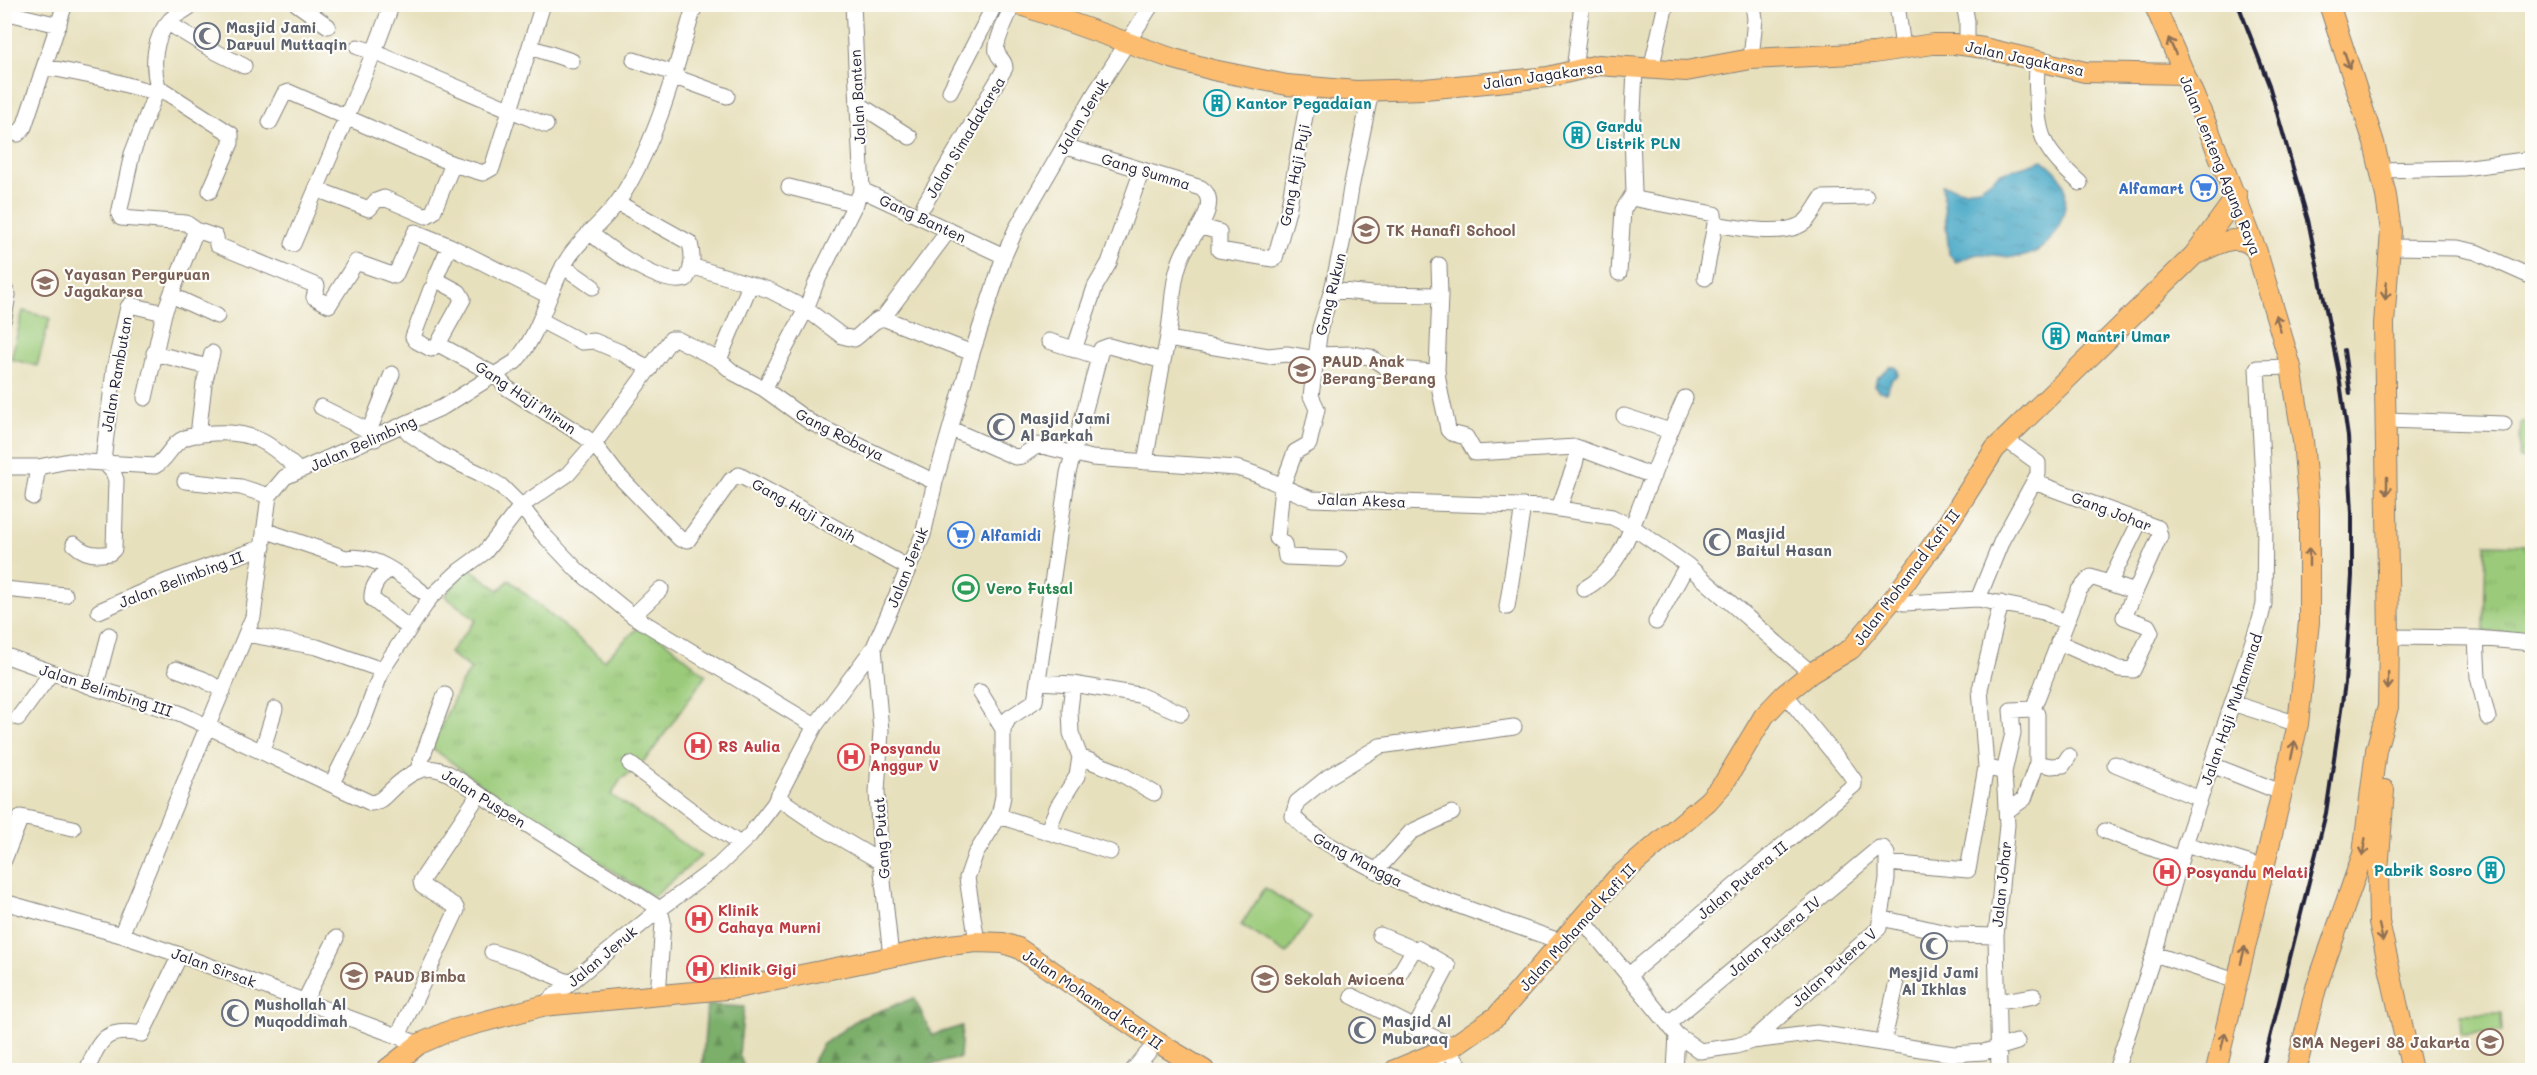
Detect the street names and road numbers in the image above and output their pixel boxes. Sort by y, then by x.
street label: Jalan Jagakarsa [1964,36,2086,80]
street label: Jalan Banten [845,49,869,145]
street label: Jalan Jagakarsa [1482,57,1604,93]
street label: Jalan Lenteng Agung Raya [2176,72,2266,258]
street label: Jalan Simadakarsa [921,73,1009,201]
street label: Jalan Jeruk [1052,74,1112,158]
street label: Gang Haji Puji [1274,122,1314,228]
street label: Gang Summa [1099,148,1193,194]
street label: Gang Banten [876,189,970,247]
street label: Gang Rukun [1310,251,1350,337]
street label: Jalan Rambutan [96,315,136,433]
street label: Gang Haji Mirun [472,356,580,438]
street label: Gang Robaya [792,403,888,465]
street label: Jalan Belimbing [307,411,419,475]
street label: Gang Haji Tanih [749,473,859,547]
street label: Gang Johar [2069,486,2155,536]
street label: Jalan Akesa [1318,488,1406,512]
street label: Jalan Mohamad Kafi II [1848,505,1964,649]
street label: Jalan Jeruk [882,524,932,610]
street label: Jalan Belimbing II [116,546,247,612]
street label: Jalan Haji Muhammad [2196,631,2266,787]
street label: Jalan Belimbing III [37,659,175,721]
street label: Jalan Puspen [438,764,530,832]
street label: Gang Putat [868,796,894,880]
street label: Gang Mangga [1310,827,1406,891]
street label: Jalan Putera II [1693,836,1792,924]
street label: Jalan Johar [1987,840,2015,928]
street label: Jalan Mohamad Kafi II [1514,859,1640,995]
street label: Jalan Putera IV [1724,891,1824,981]
street label: Jalan Jeruk [563,921,641,991]
street label: Jalan Putera V [1787,923,1881,1011]
street label: Jalan Sirsak [169,942,259,992]
street label: Jalan Mohamad Kafi II [1019,945,1167,1054]

